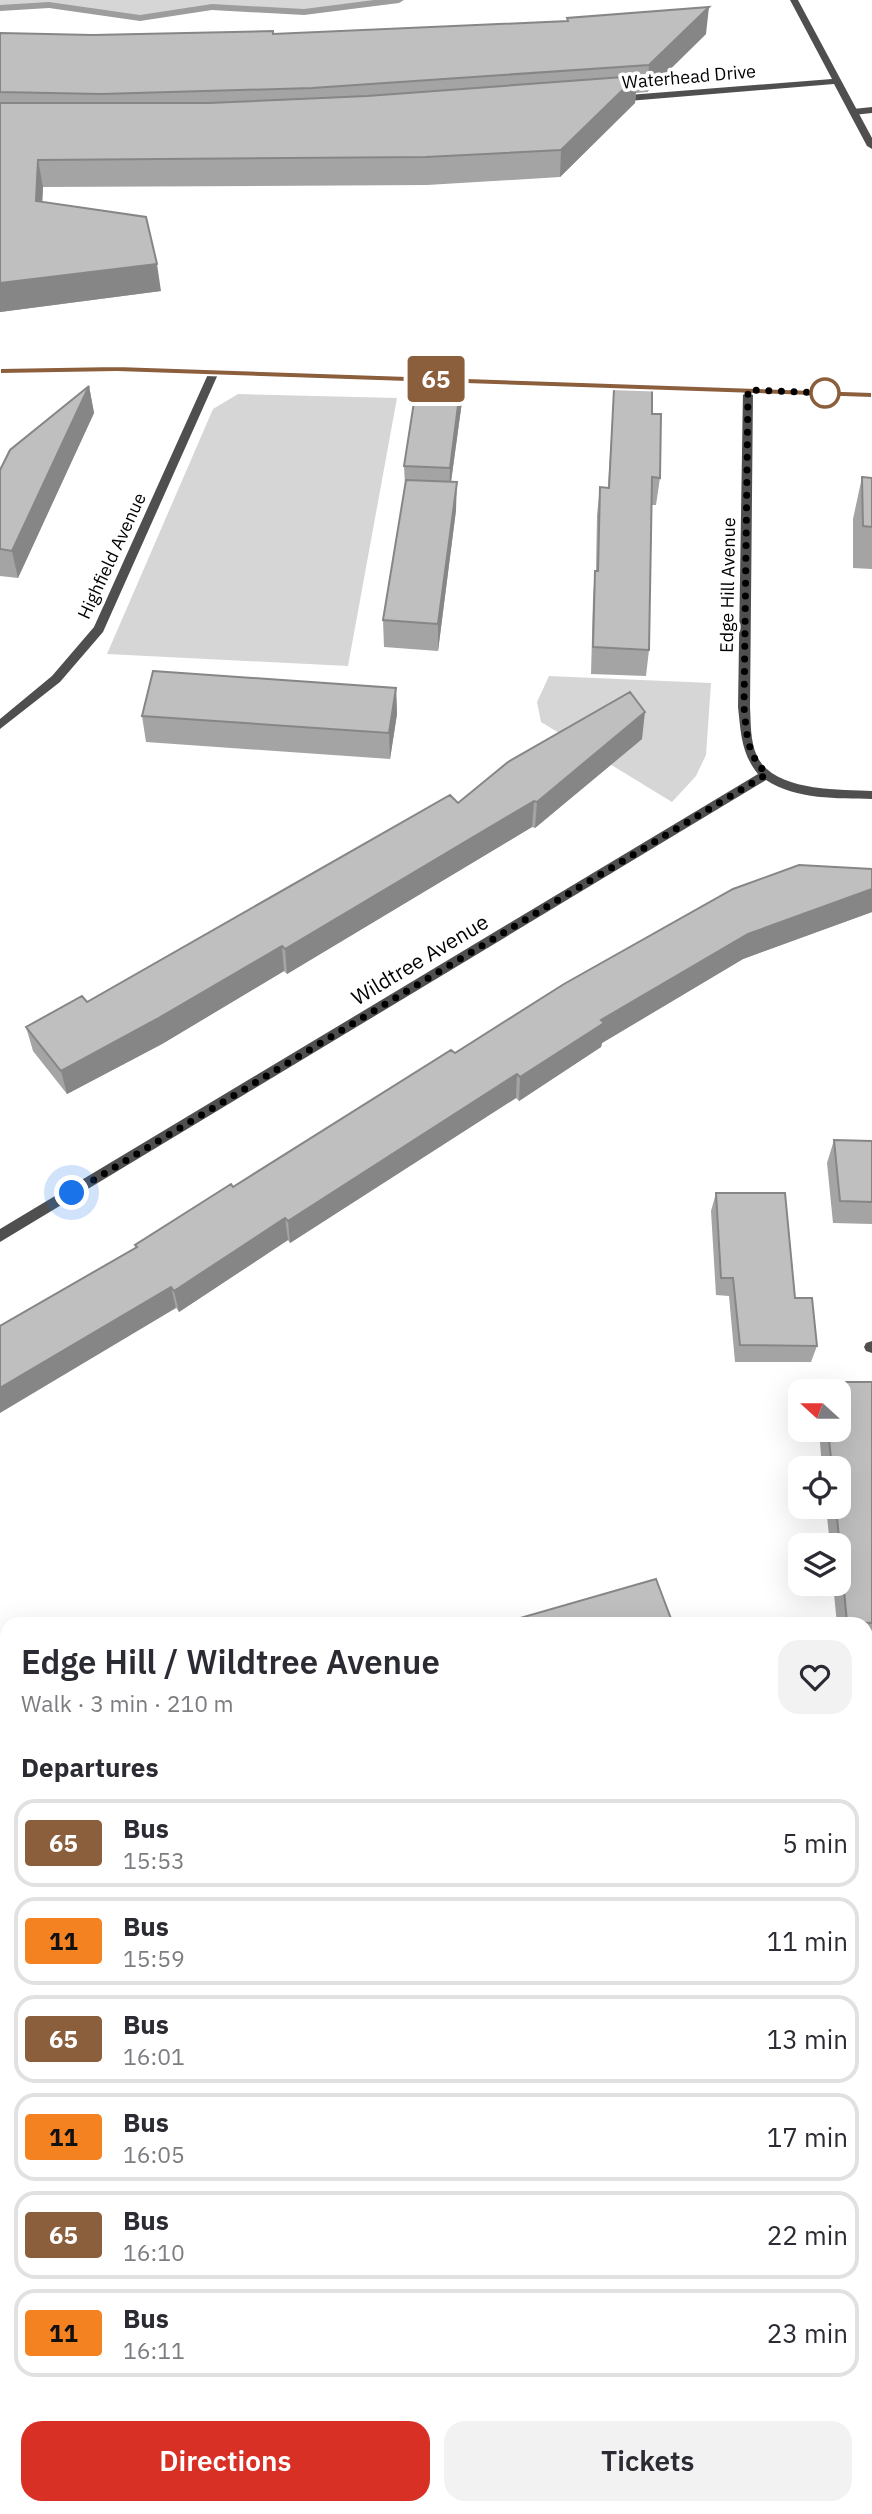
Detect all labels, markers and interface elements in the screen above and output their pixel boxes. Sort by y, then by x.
street label: Waterhead Drive [621,59,757,94]
line badge: 65 [404,356,467,402]
text: 65 [422,363,450,395]
unlabelled marker [810,378,840,408]
street label: Highfield Avenue [72,489,151,623]
street label: Edge Hill Avenue [715,517,740,653]
street label: Wildtree Avenue [346,907,493,1011]
your location [54,1175,89,1210]
north arrow [788,1379,850,1442]
map controls [788,1379,851,1596]
button: locate [788,1456,851,1519]
button: layers [788,1533,851,1596]
text: Edge Hill / Wildtree Avenue [21,1640,440,1683]
button: heart [778,1640,852,1714]
text: Walk · 3 min · 210 m [21,1688,234,1718]
text: Departures [21,1750,159,1784]
text: Bus [123,1811,169,1845]
text: 5 min [782,1826,848,1860]
text: 65 [49,1827,78,1859]
text: 15:53 [123,1845,185,1875]
text: Bus [123,1909,169,1943]
text: 11 min [767,1924,848,1958]
text: 11 [49,1925,78,1957]
text: 15:59 [123,1943,185,1973]
text: Bus [123,2007,169,2041]
text: 13 min [767,2022,848,2056]
text: 65 [49,2023,78,2055]
text: 16:01 [123,2041,185,2071]
text: Bus [123,2105,169,2139]
text: 17 min [767,2120,848,2154]
text: 11 [49,2121,78,2153]
text: 16:05 [123,2139,185,2169]
text: Bus [123,2203,169,2237]
text: 22 min [767,2218,848,2252]
text: 65 [49,2219,78,2251]
text: 16:10 [123,2237,185,2267]
text: Bus [123,2301,169,2335]
text: 23 min [767,2316,848,2350]
text: 11 [49,2317,78,2349]
text: 16:11 [123,2335,185,2365]
button: Directions [21,2421,430,2501]
button: Tickets [444,2421,852,2501]

